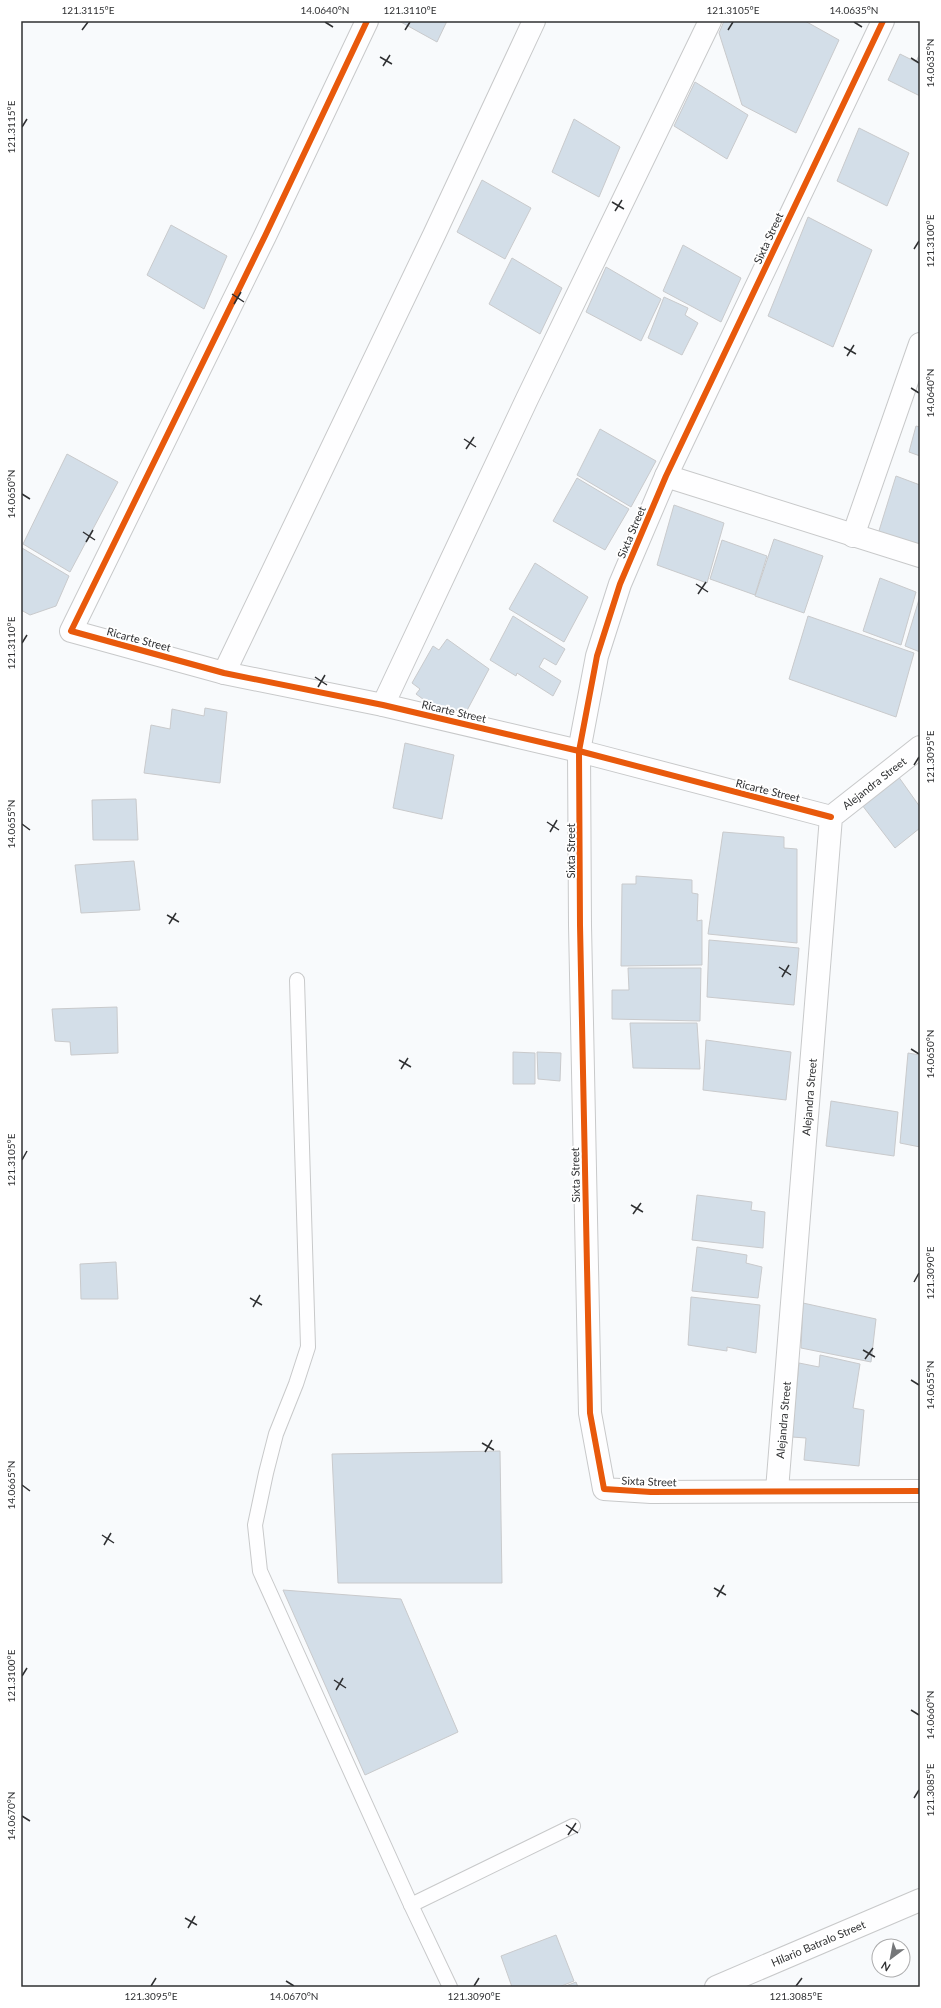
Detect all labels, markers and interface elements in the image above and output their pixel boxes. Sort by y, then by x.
text: 121.3115°E [62,4,115,16]
text: 14.0640°N [301,4,349,16]
text: 121.3110°E [384,4,437,16]
text: 121.3105°E [707,4,760,16]
text: 14.0635°N [830,4,878,16]
text: 14.0635°N [924,39,936,87]
text: 121.3115°E [5,100,17,153]
street label: Sixta Street [750,210,786,266]
text: 121.3100°E [924,214,936,267]
text: 14.0640°N [924,369,936,417]
text: 14.0650°N [5,470,17,518]
street label: Sixta Street [614,504,648,560]
text: 121.3110°E [5,616,17,669]
street label: Ricarte Street [106,624,172,654]
street label: Ricarte Street [421,697,488,725]
text: 121.3095°E [924,730,936,783]
street label: Alejandra Street [839,754,909,812]
street label: Ricarte Street [735,776,801,804]
text: 14.0655°N [5,800,17,848]
street label: Sixta Street [564,823,577,879]
text: 14.0650°N [924,1030,936,1078]
street label: Alejandra Street [799,1058,819,1136]
text: 121.3105°E [5,1133,17,1186]
street label: Sixta Street [568,1147,582,1203]
text: 121.3090°E [924,1246,936,1299]
text: 14.0655°N [924,1361,936,1409]
street label: Alejandra Street [773,1381,793,1459]
text: 14.0665°N [5,1461,17,1509]
street label: Sixta Street [621,1474,677,1488]
text: 121.3100°E [5,1649,17,1702]
text: 14.0660°N [924,1691,936,1739]
text: 121.3085°E [924,1763,936,1816]
text: 14.0670°N [5,1792,17,1840]
street label: Hilario Batralo Street [769,1917,867,1969]
north arrow [871,1938,911,1978]
text: N [878,1959,892,1975]
text: 121.3095°E [125,1990,178,2002]
text: 14.0670°N [270,1990,318,2002]
text: 121.3090°E [448,1990,501,2002]
text: 121.3085°E [770,1990,823,2002]

